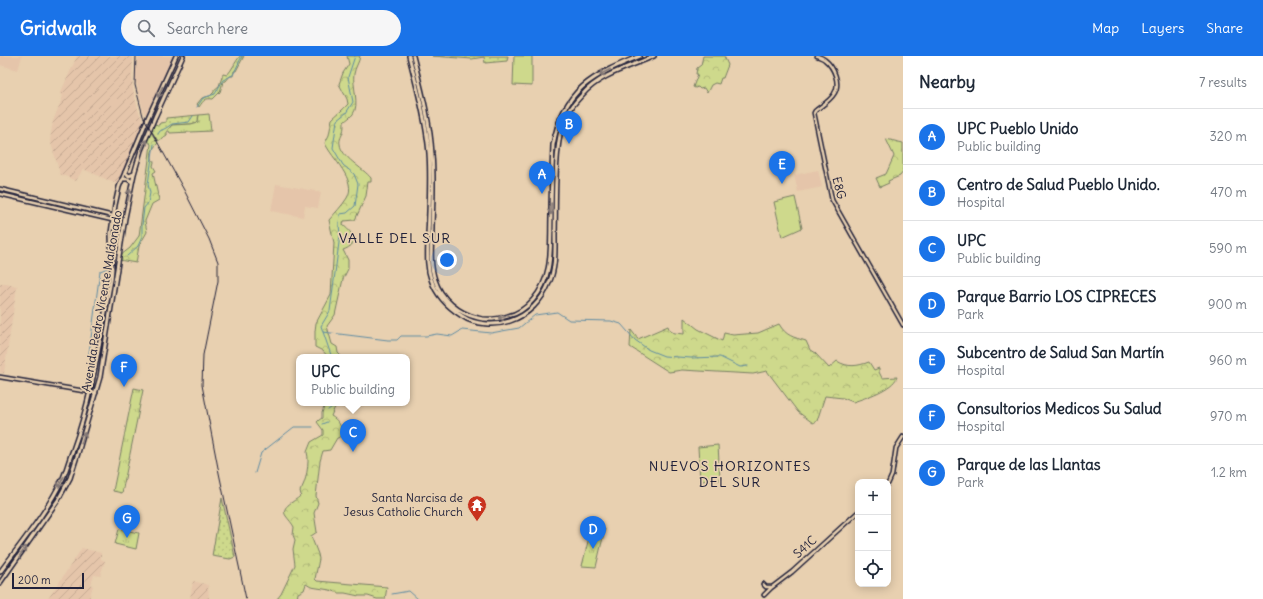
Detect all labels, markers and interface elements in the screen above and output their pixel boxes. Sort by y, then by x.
search box [121,10,401,46]
text: Gridwalk [20,16,97,40]
icon: search [135,17,157,39]
text: Search here [167,19,248,38]
text: Map [1092,19,1119,37]
text: Layers [1141,19,1184,37]
text: Share [1206,19,1243,37]
one-way arrow [599,68,611,76]
text: Nearby [919,71,975,93]
text: 7 results [1199,74,1247,91]
one-way arrow [156,85,163,97]
pin: B [556,111,582,144]
text: UPC Pueblo Unido [957,119,1079,138]
text: A [928,128,936,145]
text: 320 m [1209,128,1247,145]
text: Public building [957,138,1041,155]
one-way arrow [140,140,148,152]
pin: E [769,151,795,184]
pin: A [529,161,555,194]
street label: E8G [829,175,850,201]
text: Centro de Salud Pueblo Unido. [957,175,1160,194]
text: B [928,184,936,201]
text: 470 m [1210,184,1247,201]
one-way arrow [126,189,134,202]
text: Hospital [957,194,1005,211]
one-way arrow [547,202,555,215]
street label: Avenida Pedro Vicente Maldonado [78,209,125,393]
district label: VALLE DEL SUR [339,229,451,247]
text: UPC [957,231,986,250]
text: C [928,240,936,257]
text: 590 m [1209,240,1247,257]
your location [437,250,457,270]
text: Public building [957,250,1041,267]
text: Parque Barrio LOS CIPRECES [957,287,1156,306]
text: D [927,296,937,313]
text: 900 m [1208,296,1247,313]
text: Park [957,306,984,323]
one-way arrow [498,314,511,322]
text: Subcentro de Salud San Martín [957,343,1164,362]
text: E [928,352,936,369]
text: 960 m [1209,352,1247,369]
pin: F [111,354,137,387]
popup [296,354,410,406]
text: UPC [311,362,340,381]
text: Hospital [957,362,1005,379]
text: Public building [311,381,395,398]
text: Consultorios Medicos Su Salud [957,399,1162,418]
text: F [928,408,936,425]
text: 970 m [1210,408,1247,425]
text: Hospital [957,418,1005,435]
pin: C [340,419,366,452]
one-way arrow [80,431,87,444]
text: Parque de las Llantas [957,455,1101,474]
district label: NUEVOS HORIZONTES DEL SUR [649,457,811,491]
text: G [927,464,937,481]
text: 1.2 km [1211,464,1247,481]
text: Park [957,474,984,491]
one-way arrow [57,476,64,488]
map controls [855,479,891,587]
button: + [855,479,891,515]
place label: Santa Narcisa de Jesus Catholic Church [343,490,463,519]
temple icon: Santa Narcisa de Jesus Catholic Church [466,494,488,522]
pin: G [114,505,140,538]
button: − [855,515,891,551]
pin: D [580,516,606,549]
street label: S41C [790,532,819,561]
one-way arrow [19,546,27,557]
button: locate [855,551,891,587]
scale bar [12,571,84,590]
text: 200 m [18,573,51,587]

